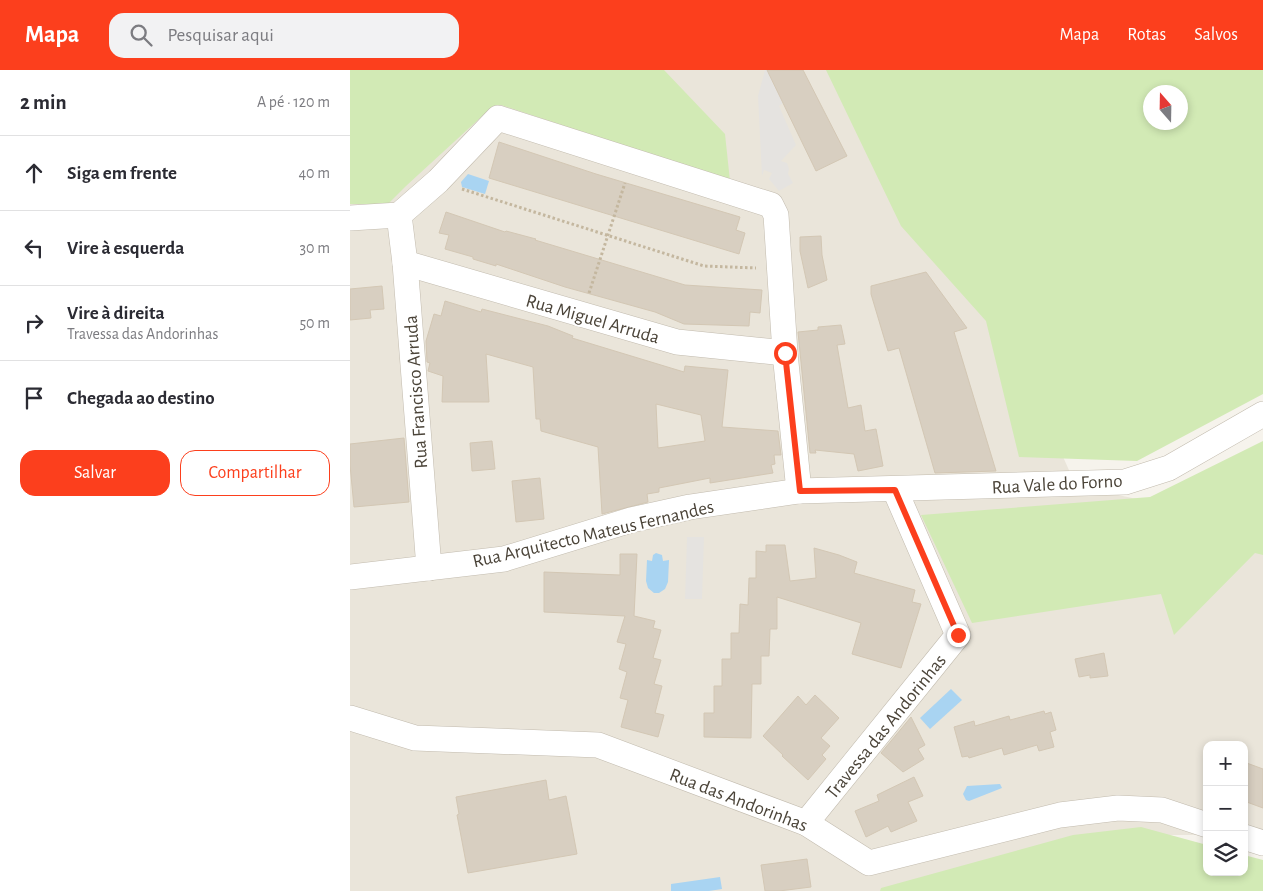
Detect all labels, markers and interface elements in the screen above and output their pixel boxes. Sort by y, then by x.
search box [109,13,459,58]
icon: search [127,21,155,49]
text: Mapa [25,23,79,47]
text: Pesquisar aqui [167,26,274,45]
text: Mapa [1060,26,1099,44]
text: Rotas [1127,26,1166,44]
text: Salvos [1194,26,1238,44]
north arrow [1143,85,1188,130]
text: 2 min [20,92,67,113]
text: A pé · 120 m [257,94,330,110]
icon: ahead [20,159,48,187]
text: Siga em frente [67,164,177,183]
text: 40 m [298,165,330,181]
icon: left [20,234,48,262]
text: Vire à esquerda [67,239,184,258]
text: 30 m [300,240,330,256]
street label: Rua Miguel Arruda [524,291,662,348]
text: Vire à direita [67,304,165,323]
icon: right [20,309,48,337]
street label: Rua Francisco Arruda [402,314,431,469]
text: 50 m [299,315,330,331]
text: Travessa das Andorinhas [67,326,218,342]
route start [774,342,797,365]
icon: arrive [20,384,48,412]
text: Chegada ao destino [67,389,215,408]
button: Salvar [20,450,170,496]
button: Compartilhar [180,450,330,496]
street label: Rua Vale do Forno [991,472,1123,497]
street label: Rua Arquitecto Mateus Fernandes [471,497,716,572]
route end [947,624,970,647]
street label: Travessa das Andorinhas [822,651,950,803]
map controls [1203,741,1248,876]
button: + [1203,741,1248,786]
street label: Rua das Andorinhas [667,765,810,835]
button: − [1203,786,1248,831]
button: layers [1203,831,1248,876]

